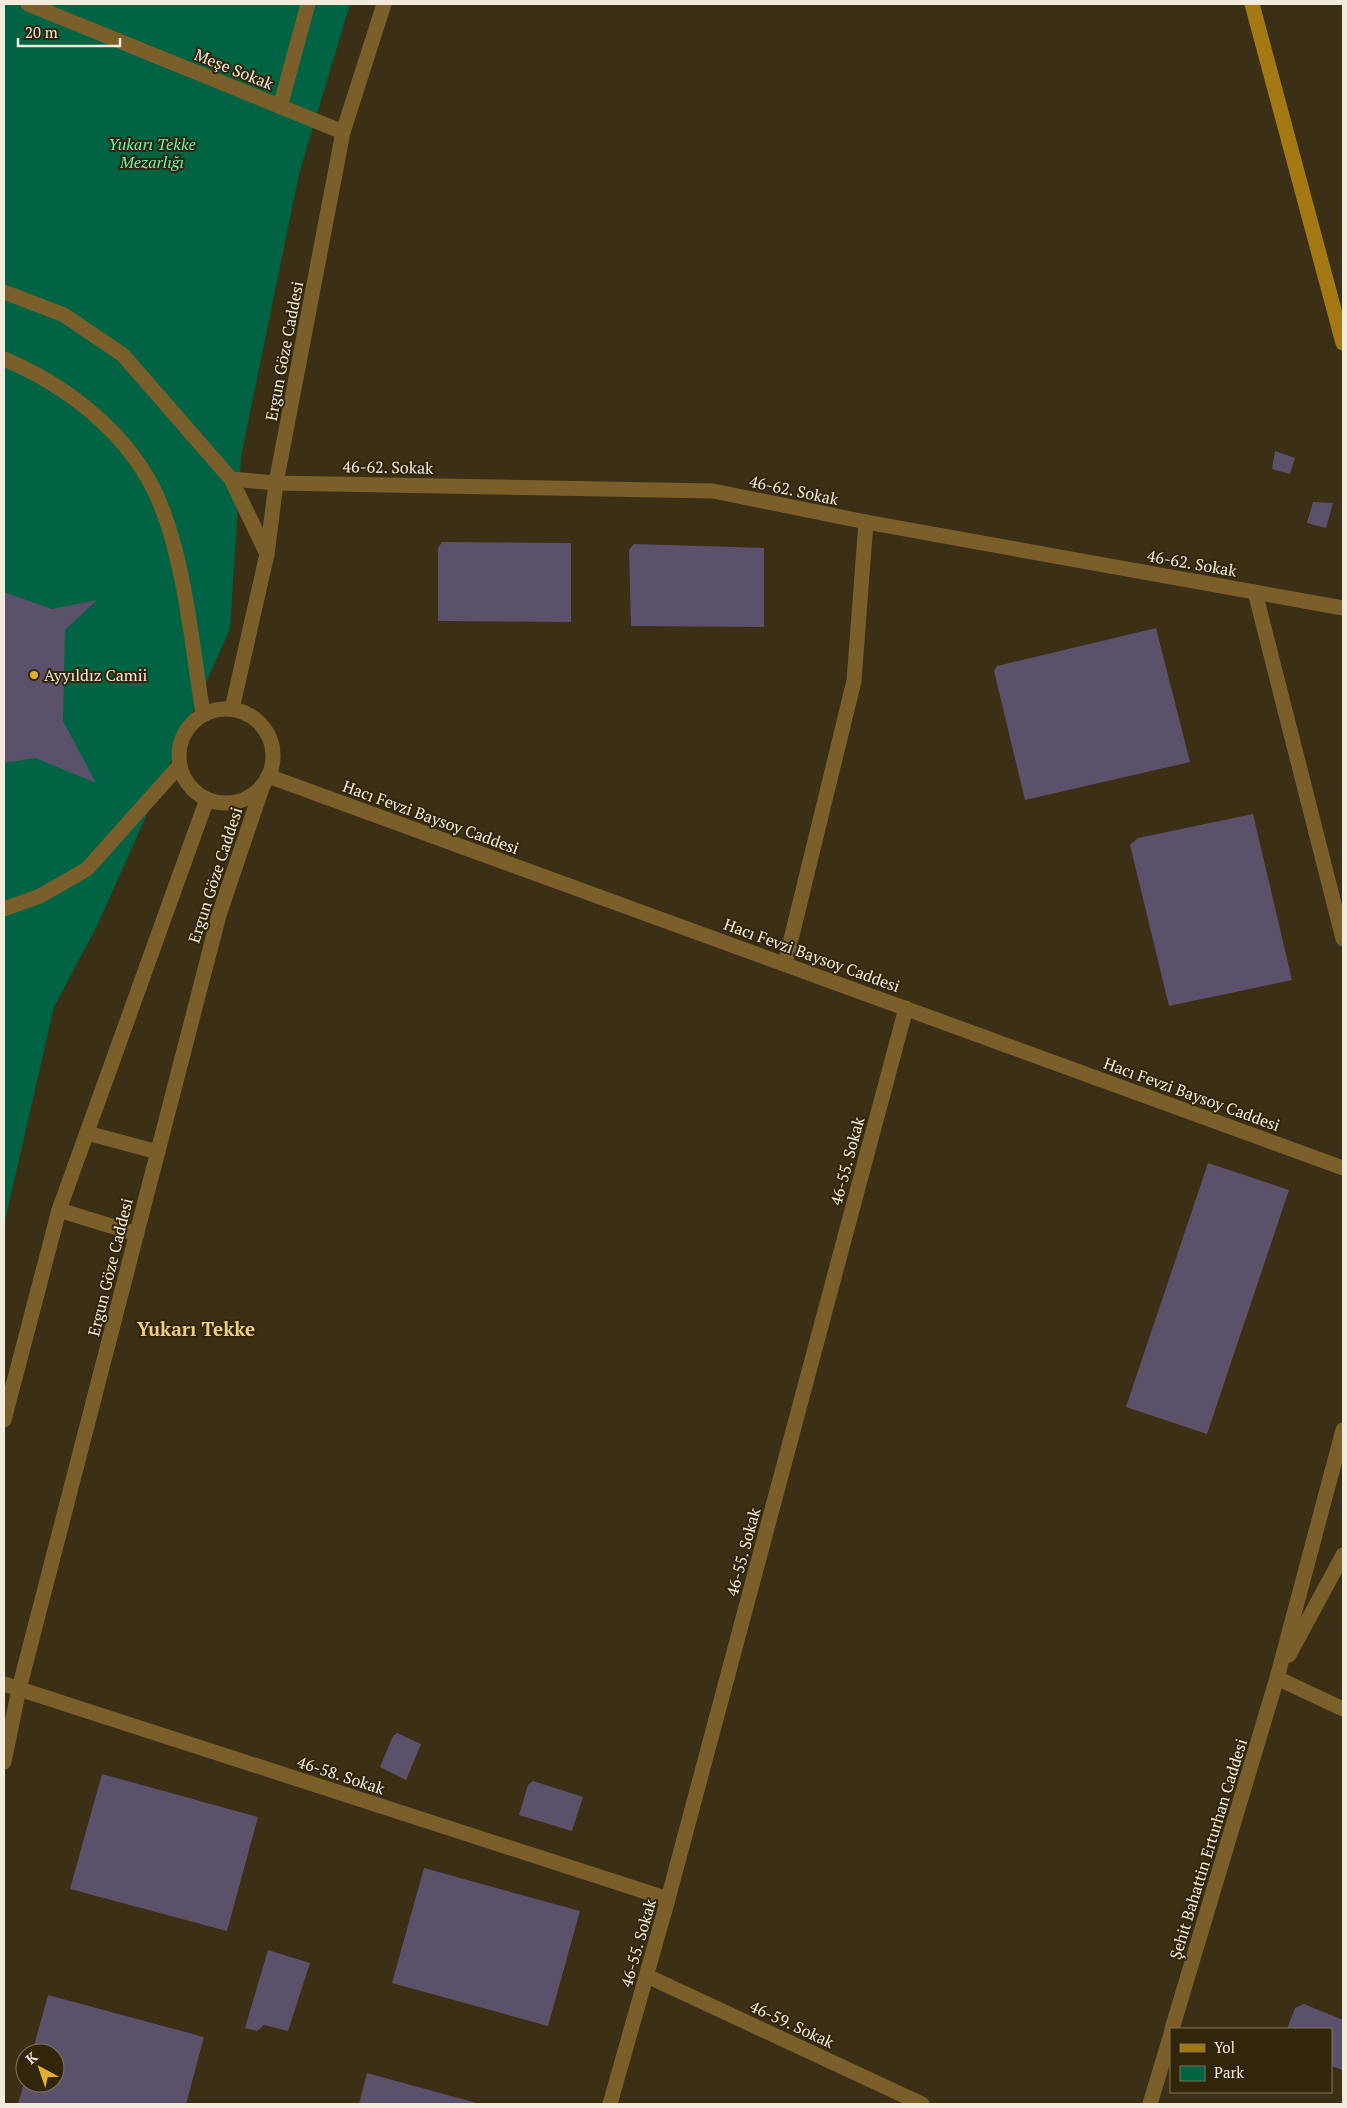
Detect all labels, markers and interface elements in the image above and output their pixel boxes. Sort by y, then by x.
scale bar [18,15,120,47]
text: 20 m [25,22,58,42]
street label: Meşe Sokak [191,43,277,95]
park label: Yukarı Tekke Mezarlığı [108,133,196,173]
street label: Ergun Göze Caddesi [260,279,308,423]
street label: 46-62. Sokak [342,455,434,479]
street label: 46-62. Sokak [747,470,841,510]
street label: 46-62. Sokak [1145,544,1239,582]
place label: Ayyıldız Camii [44,664,147,686]
marker: Ayyıldız Camii [28,669,40,681]
street label: Hacı Fevzi Baysoy Caddesi [340,775,522,859]
street label: Ergun Göze Caddesi [183,804,247,946]
street label: Hacı Fevzi Baysoy Caddesi [721,913,903,997]
street label: Hacı Fevzi Baysoy Caddesi [1101,1052,1283,1136]
street label: 46-55. Sokak [825,1114,870,1208]
street label: Ergun Göze Caddesi [82,1195,138,1338]
district label: Yukarı Tekke [137,1316,255,1341]
street label: 46-55. Sokak [721,1505,766,1599]
street label: Şehit Bahattin Erturhan Caddesi [1164,1736,1252,1962]
street label: 46-58. Sokak [294,1751,388,1800]
street label: 46-55. Sokak [615,1896,661,1990]
street label: 46-59. Sokak [746,1995,838,2053]
legend [1170,2028,1332,2093]
text: Yol [1214,2037,1235,2057]
north arrow [15,2043,65,2093]
text: K [21,2047,41,2068]
text: Park [1214,2062,1244,2082]

